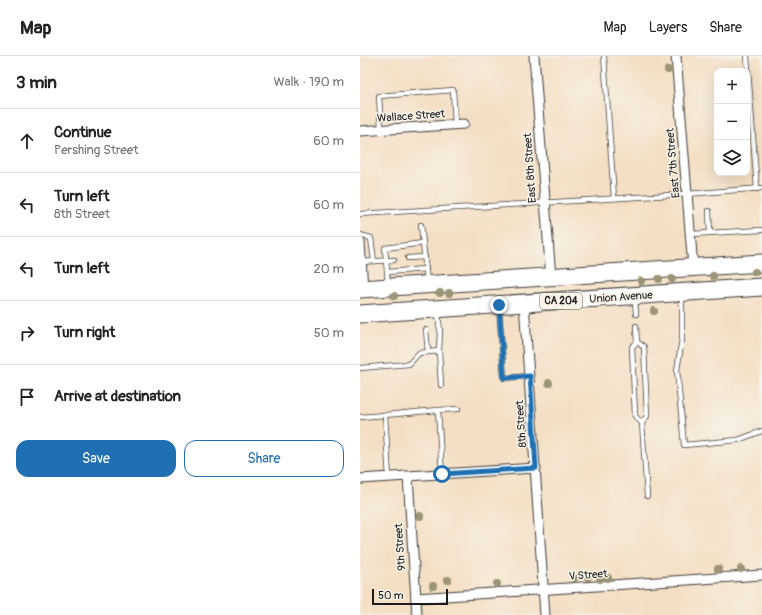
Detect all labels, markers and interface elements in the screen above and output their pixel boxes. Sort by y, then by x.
text: Map [20,16,51,40]
text: Map [604,19,627,36]
text: Layers [649,19,687,36]
text: Share [709,19,742,36]
map controls [714,68,750,176]
button: + [714,68,750,104]
text: 3 min [16,72,57,93]
text: Walk · 190 m [273,74,344,90]
button: − [714,104,750,140]
street label: Wallace Street [377,107,446,125]
text: Continue [54,123,112,142]
street label: East 7th Street [663,127,683,199]
icon: ahead [16,130,38,152]
street label: East 8th Street [521,132,539,203]
text: 60 m [313,133,344,149]
button: layers [714,140,750,176]
text: Pershing Street [54,142,138,158]
text: Turn left [54,187,110,206]
icon: left [16,194,38,216]
text: 60 m [313,197,344,213]
text: 8th Street [54,206,110,222]
icon: left [16,258,38,280]
text: Turn left [54,259,110,278]
text: 20 m [313,261,344,277]
street label: Union Avenue [589,288,654,306]
road number: CA 204 [540,293,582,309]
route end [490,296,508,314]
icon: right [16,322,38,344]
text: Turn right [54,323,115,342]
text: 50 m [314,325,344,341]
icon: arrive [16,386,38,408]
text: Arrive at destination [54,387,181,406]
street label: 8th Street [513,399,529,448]
button: Save [16,440,176,477]
button: Share [184,440,344,477]
route start [433,465,451,483]
street label: 9th Street [392,522,408,571]
street label: V Street [568,567,608,583]
scale bar [372,587,448,606]
text: 50 m [378,589,404,602]

